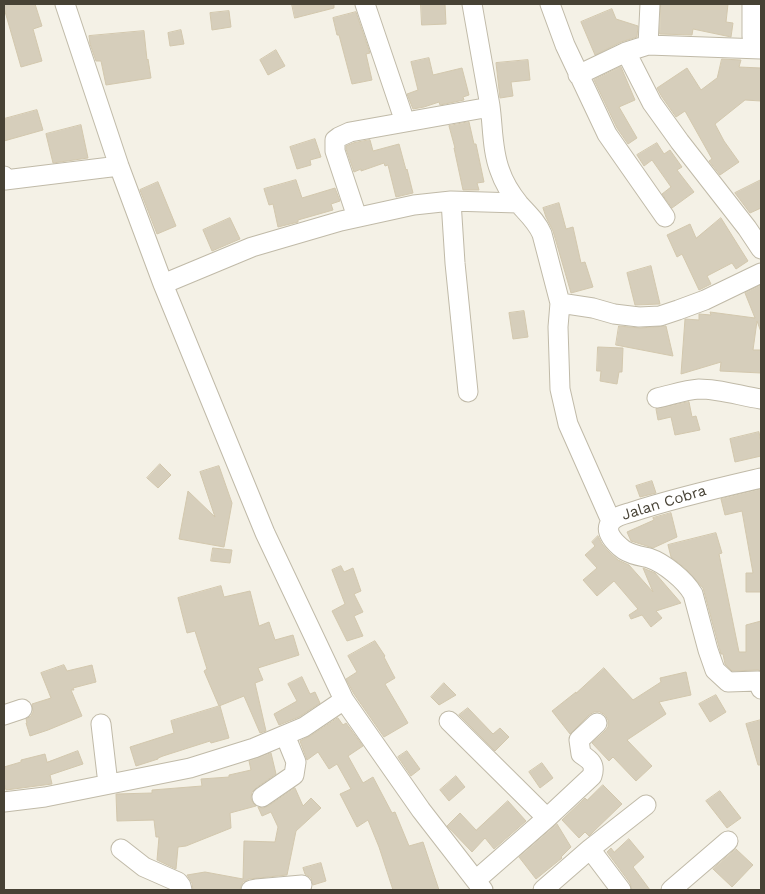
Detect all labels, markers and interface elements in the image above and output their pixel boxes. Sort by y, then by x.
street label: Jalan Cobra [620,482,708,524]

